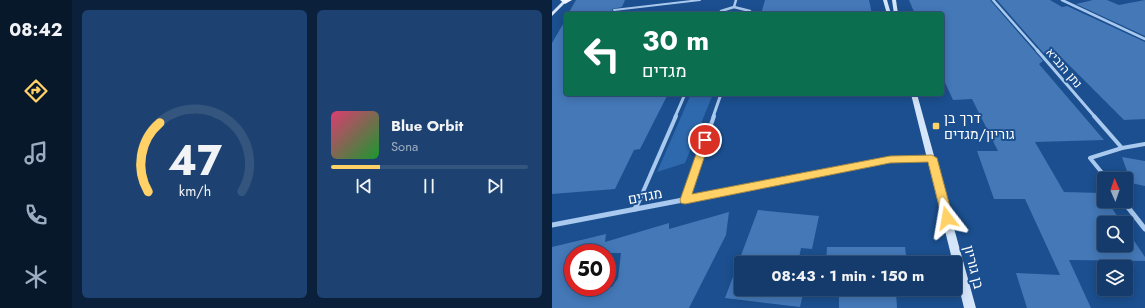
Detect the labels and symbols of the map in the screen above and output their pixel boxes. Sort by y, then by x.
street label: נתן הנביא [1041,44,1087,92]
place label: דרך בן גוריון/מגדים [944,108,1015,144]
marker: דרך בן גוריון/מגדים [931,121,941,131]
pin [688,123,722,157]
north arrow [1097,172,1133,208]
street label: מגדים [626,183,664,209]
position arrow [926,197,968,239]
street label: בן גוריון [959,243,989,292]
speed limit sign: 50 [564,244,616,296]

